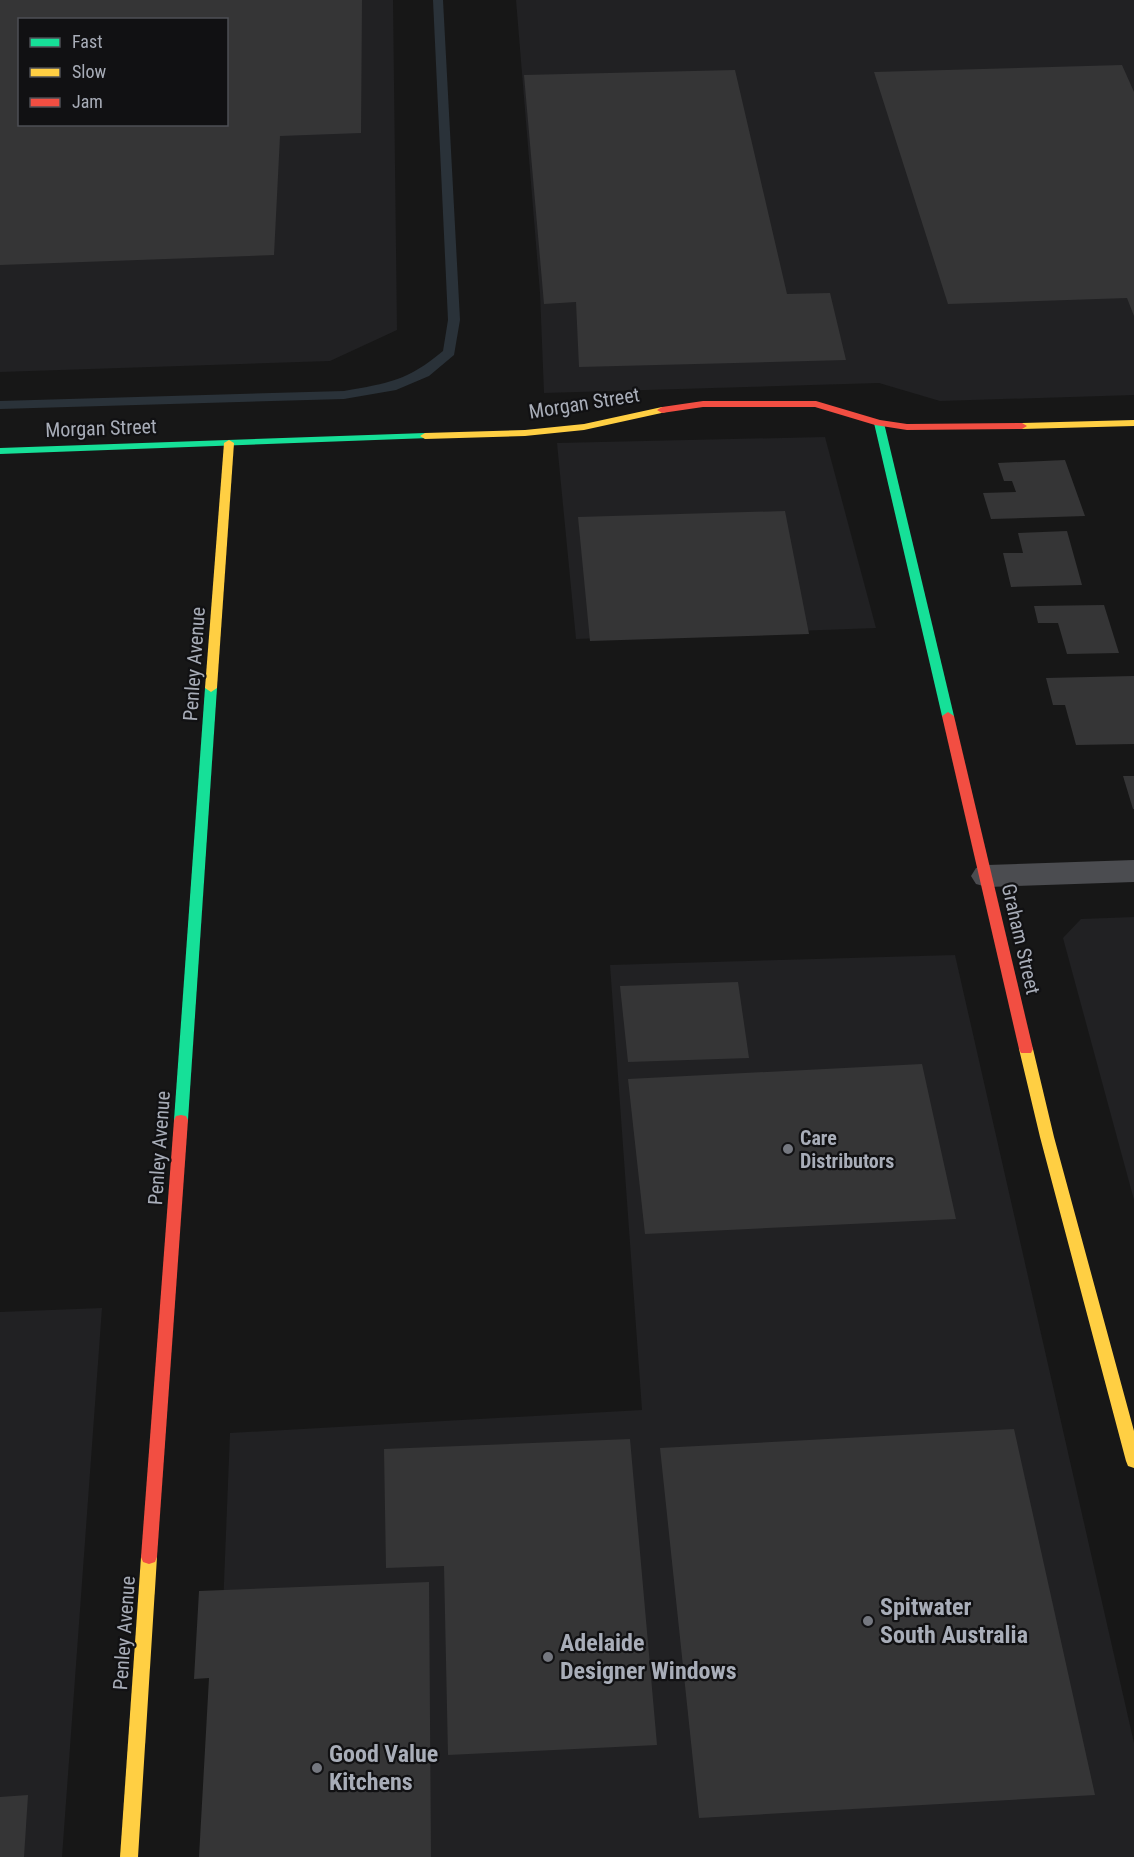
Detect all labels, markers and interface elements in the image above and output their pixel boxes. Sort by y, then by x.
legend [18,18,228,126]
text: Fast [72,31,103,52]
text: Slow [72,61,107,82]
text: Jam [72,91,103,112]
street label: Morgan Street [527,382,641,424]
street label: Morgan Street [45,414,157,442]
street label: Penley Avenue [178,606,210,722]
street label: Graham Street [997,881,1045,997]
street label: Penley Avenue [143,1090,175,1206]
place label: Care Distributors [800,1126,894,1173]
marker: Care Distributors [781,1142,795,1156]
street label: Penley Avenue [108,1575,140,1691]
place label: Spitwater South Australia [880,1593,1028,1649]
marker: Spitwater South Australia [861,1614,875,1628]
place label: Adelaide Designer Windows [560,1629,737,1685]
marker: Adelaide Designer Windows [541,1650,555,1664]
place label: Good Value Kitchens [329,1740,438,1796]
marker: Good Value Kitchens [310,1761,324,1775]

